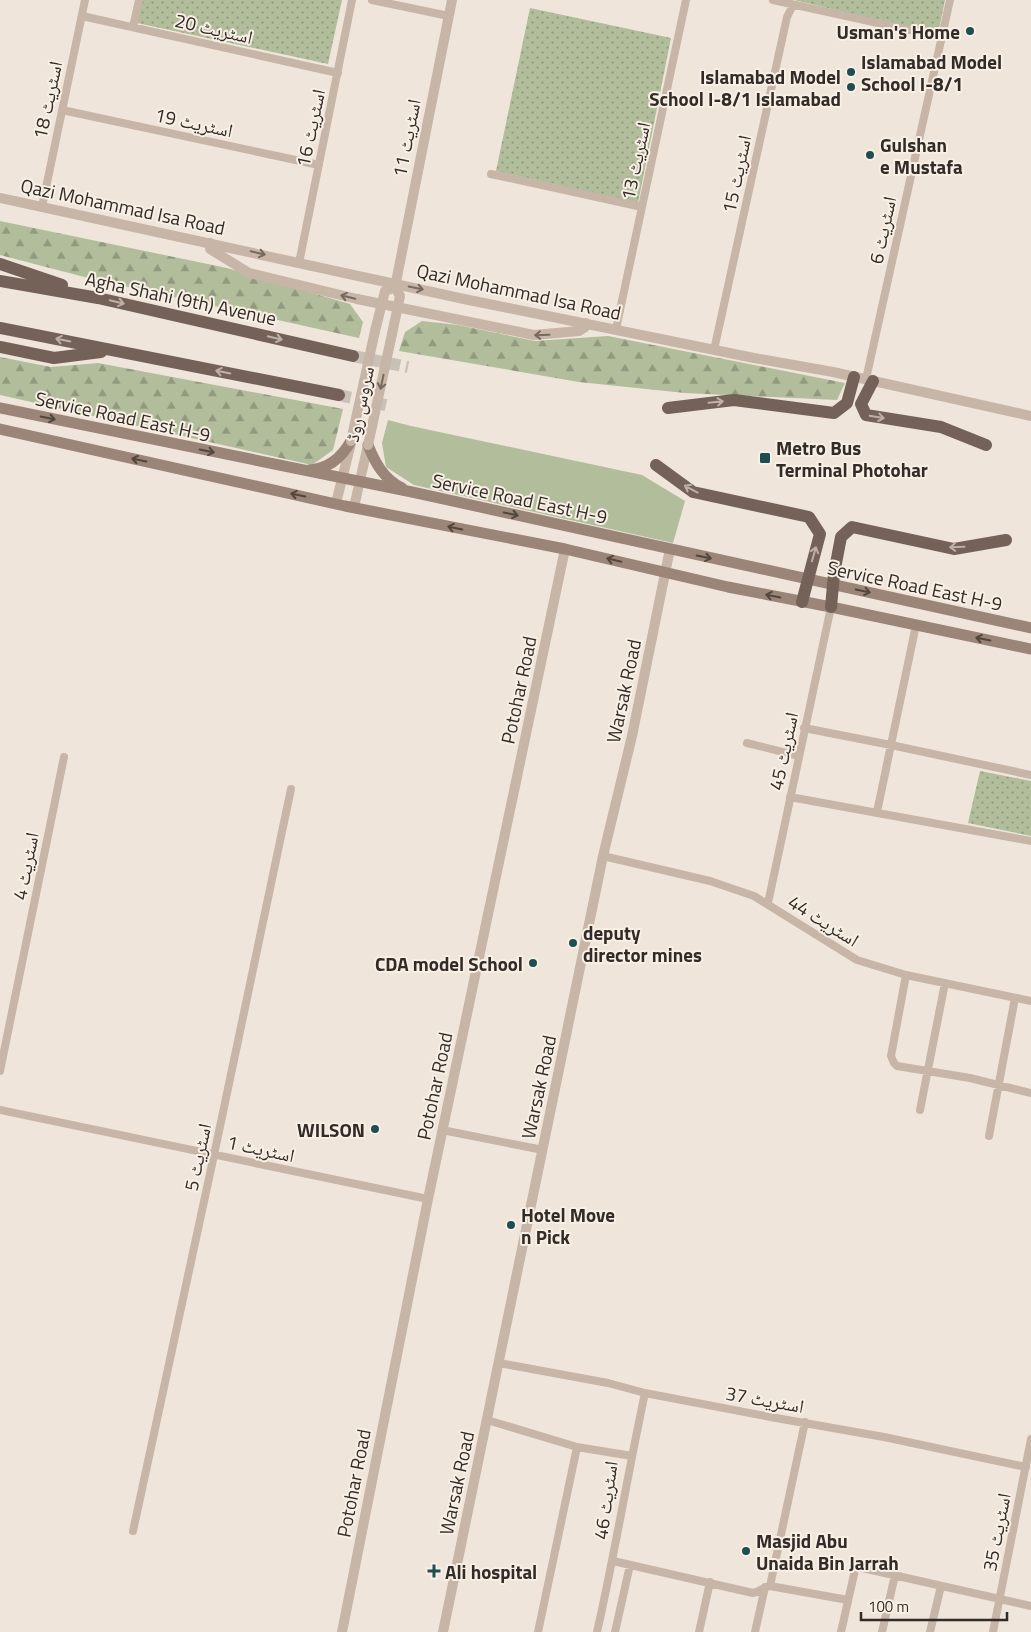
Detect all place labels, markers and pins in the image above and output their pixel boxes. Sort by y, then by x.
place label: Usman's Home [837,17,960,46]
marker: Usman's Home [964,25,976,37]
place label: Islamabad Model School I-8/1 [861,47,1002,98]
place label: Islamabad Model School I-8/1 Islamabad [649,62,841,113]
marker: Islamabad Model School I-8/1 [845,66,857,78]
marker: Islamabad Model School I-8/1 Islamabad [845,81,857,93]
place label: Gulshan e Mustafa [880,130,963,181]
marker: Gulshan e Mustafa [864,149,876,161]
place label: Metro Bus Terminal Photohar [776,433,928,484]
marker: Metro Bus Terminal Photohar [758,451,772,465]
place label: deputy director mines [583,918,702,969]
marker: deputy director mines [567,937,579,949]
place label: CDA model School [375,949,523,978]
marker: CDA model School [527,957,539,969]
place label: WILSON [297,1115,365,1144]
marker: WILSON [369,1123,381,1135]
place label: Hotel Move n Pick [521,1200,615,1251]
marker: Hotel Move n Pick [505,1219,517,1231]
place label: Masjid Abu Unaida Bin Jarrah [756,1526,899,1577]
marker: Masjid Abu Unaida Bin Jarrah [740,1545,752,1557]
place label: Ali hospital [445,1557,537,1586]
marker: Ali hospital [427,1564,441,1578]

